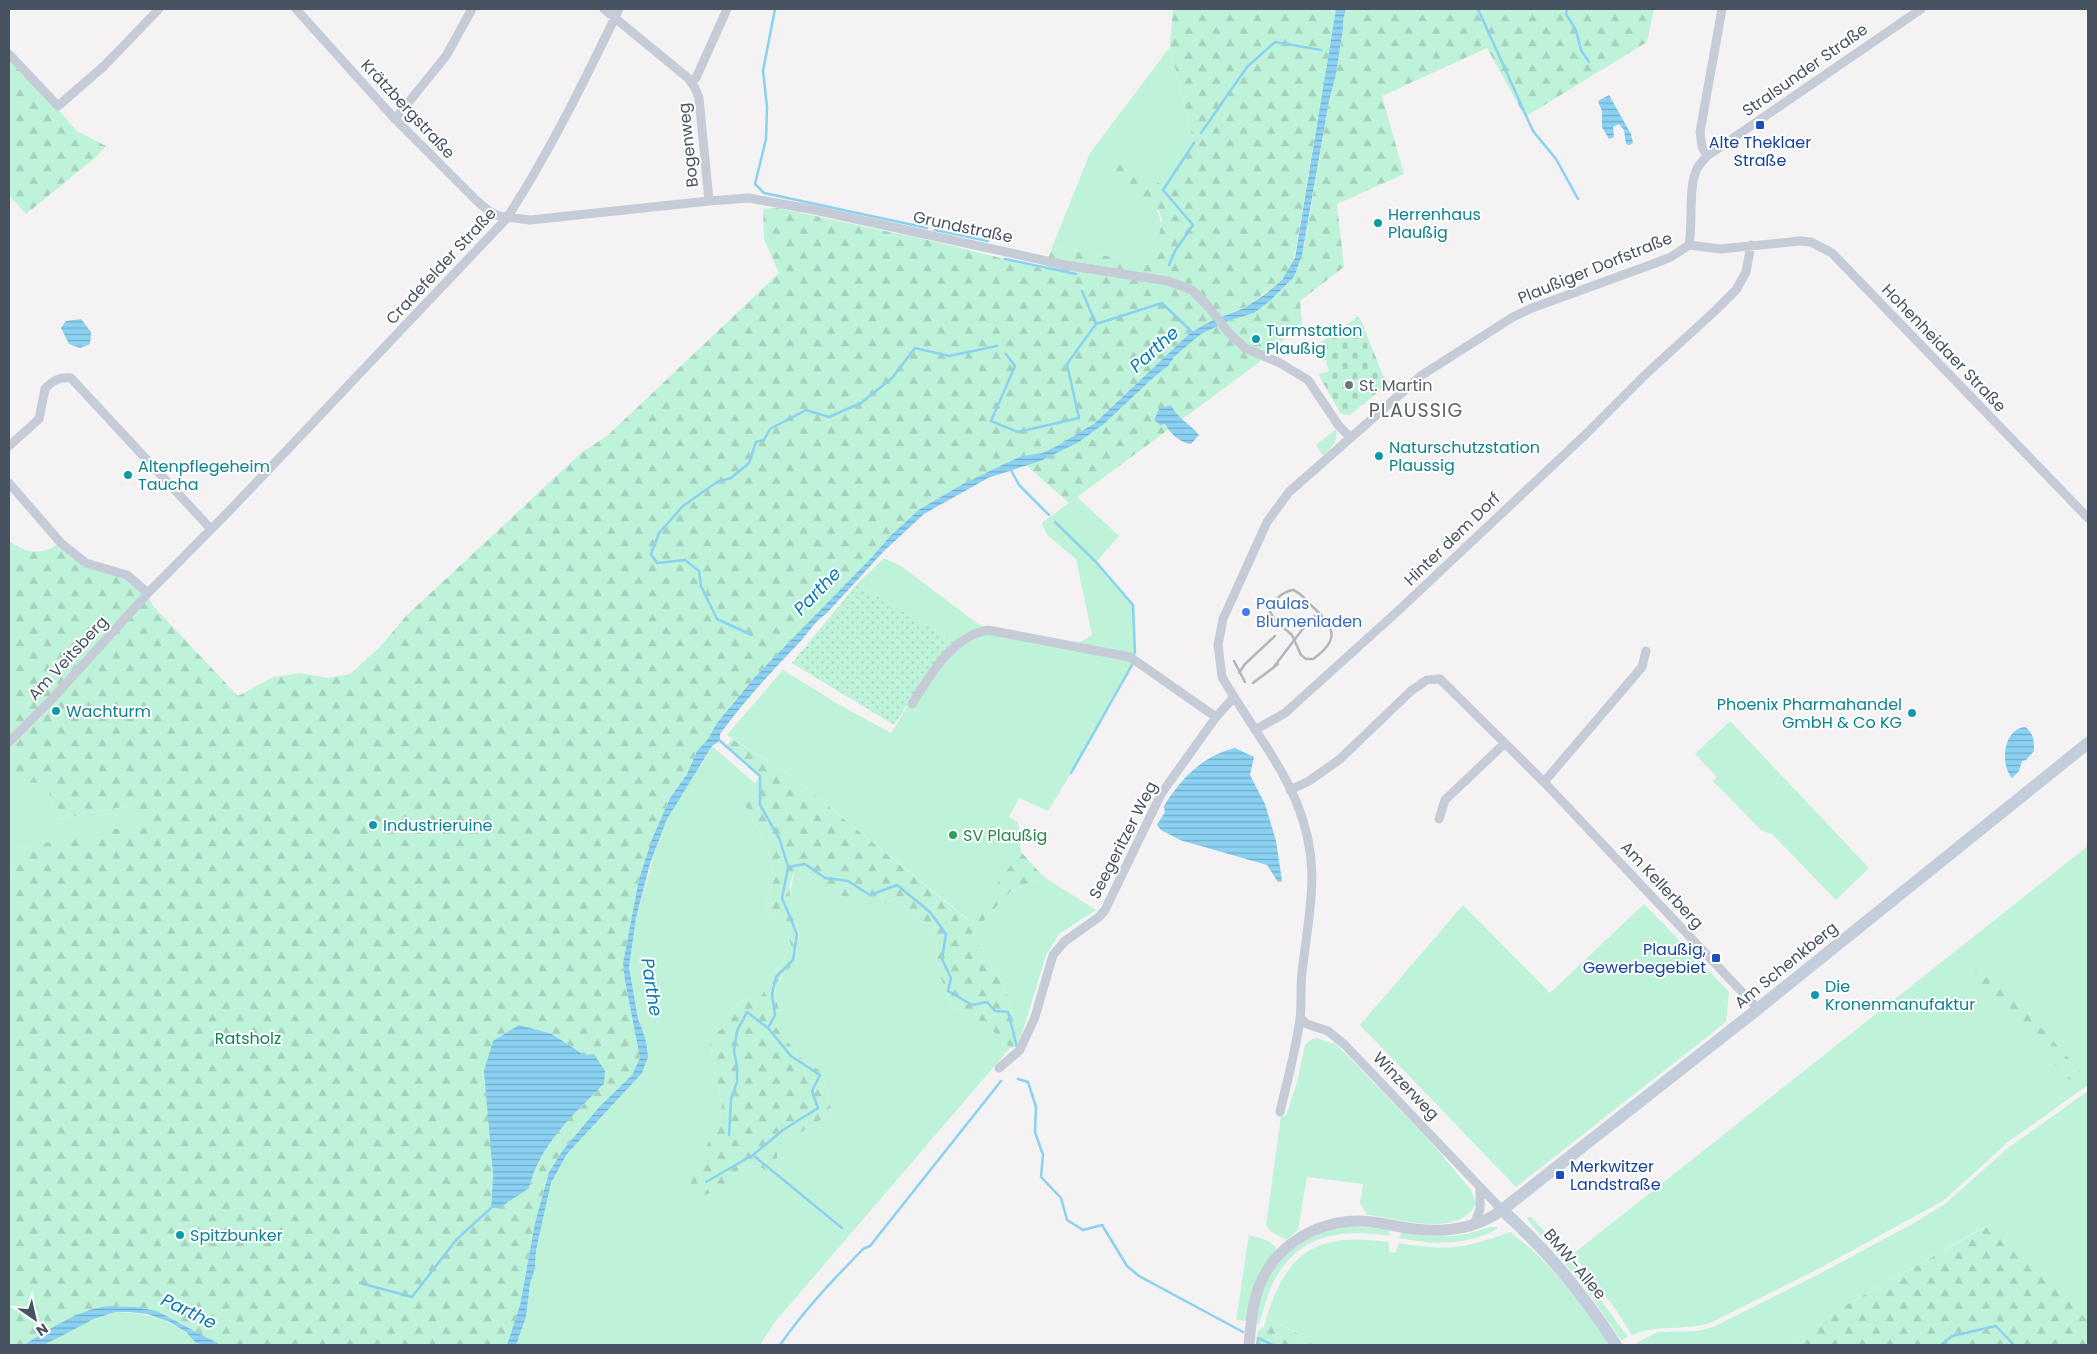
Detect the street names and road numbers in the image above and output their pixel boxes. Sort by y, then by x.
street label: Stralsunder Straße [1738,18,1873,122]
street label: Krätzbergstraße [356,54,460,164]
street label: Bogenweg [672,102,704,188]
street label: Cradefelder Straße [380,202,502,330]
street label: Grundstraße [911,205,1015,249]
street label: Plaußiger Dorfstraße [1514,226,1676,309]
street label: Hohenheidaer Straße [1877,279,2012,417]
street label: Hinter dem Dorf [1399,487,1505,591]
street label: Am Veitsberg [23,611,113,705]
street label: Seegeritzer Weg [1083,777,1163,903]
street label: Am Kellerberg [1615,836,1709,934]
street label: Am Schenkberg [1729,916,1843,1014]
street label: Winzerweg [1368,1047,1444,1125]
street label: BMW-Allee [1538,1223,1612,1305]

